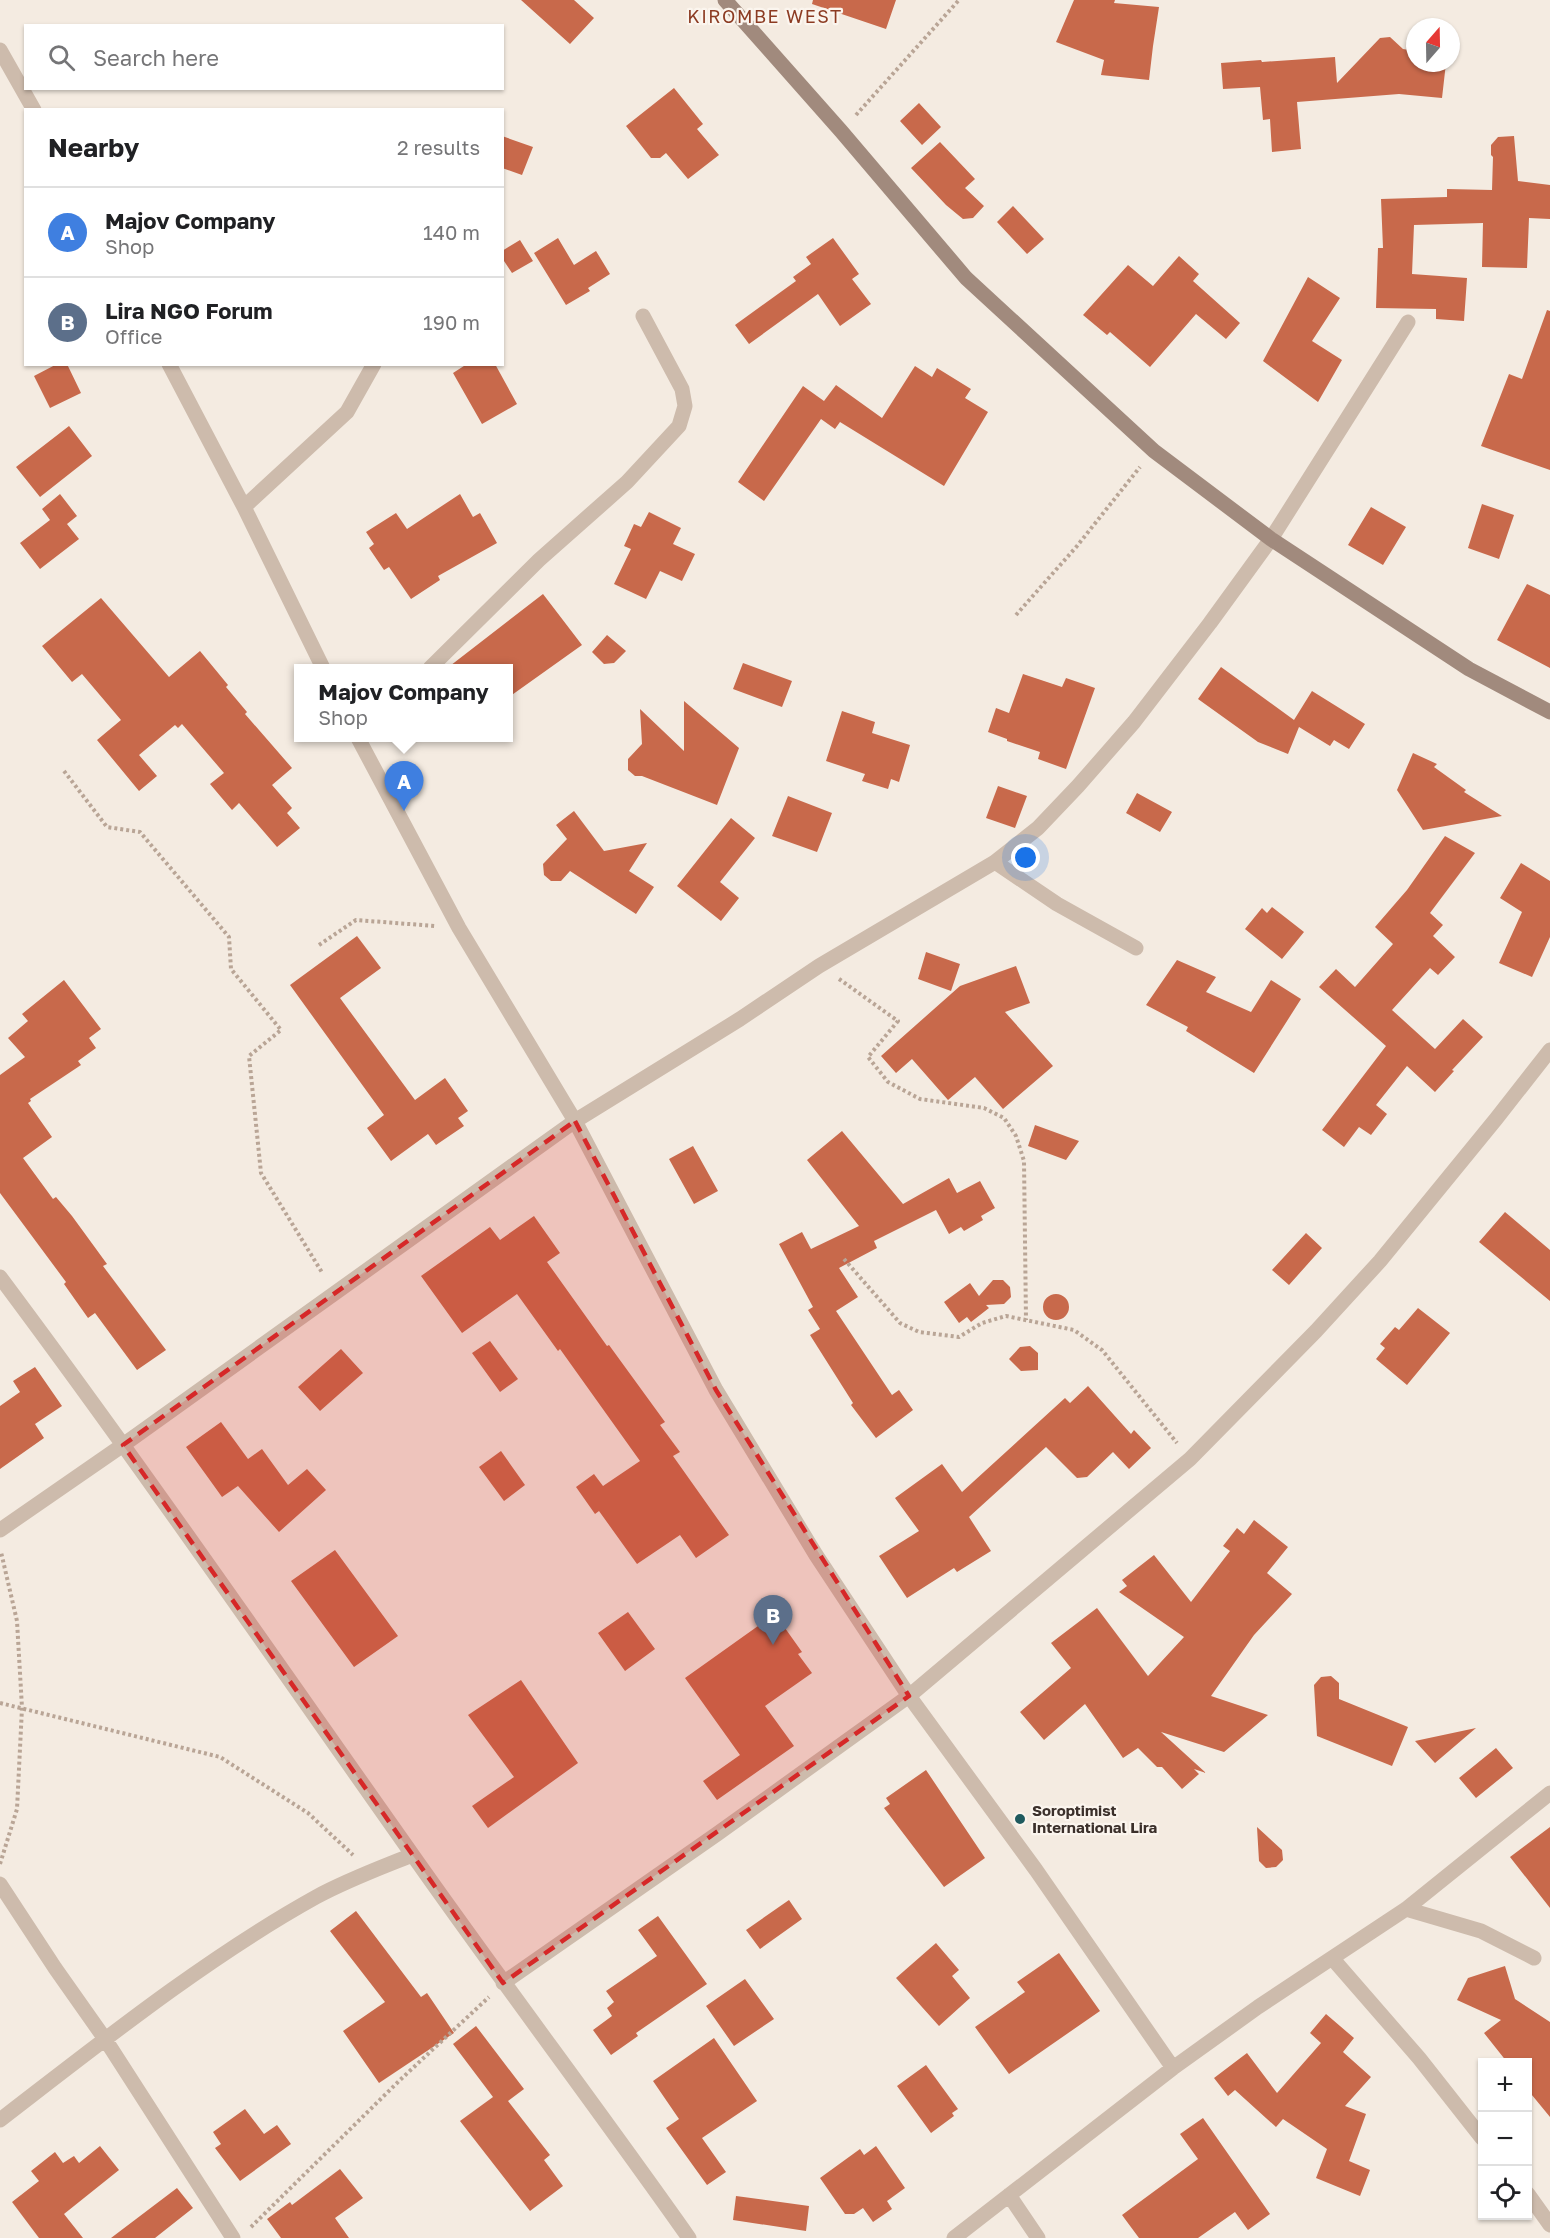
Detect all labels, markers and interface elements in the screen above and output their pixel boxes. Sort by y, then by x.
district label: KIROMBE WEST [687,5,843,27]
north arrow [1406,18,1460,72]
search box [24,24,504,90]
icon: search [45,41,78,74]
text: Search here [93,44,219,71]
text: Nearby [48,132,139,163]
text: 2 results [397,135,480,159]
text: Majov Company [105,207,275,234]
text: A [60,220,75,244]
text: 140 m [423,220,480,244]
text: Shop [105,234,154,258]
text: Lira NGO Forum [105,297,272,324]
text: B [60,310,75,334]
text: 190 m [423,310,480,334]
text: Office [105,324,162,348]
popup [294,664,513,742]
text: Majov Company [318,678,489,705]
text: Shop [318,705,368,729]
pin: A [384,762,424,811]
your location [1011,843,1040,872]
pin: B [754,1596,792,1645]
place label: Soroptimist International Lira [1032,1801,1158,1836]
marker: Soroptimist International Lira [1013,1812,1027,1826]
map controls [1478,2058,1532,2220]
button: + [1478,2058,1532,2112]
button: − [1478,2112,1532,2166]
button: locate [1478,2166,1532,2220]

